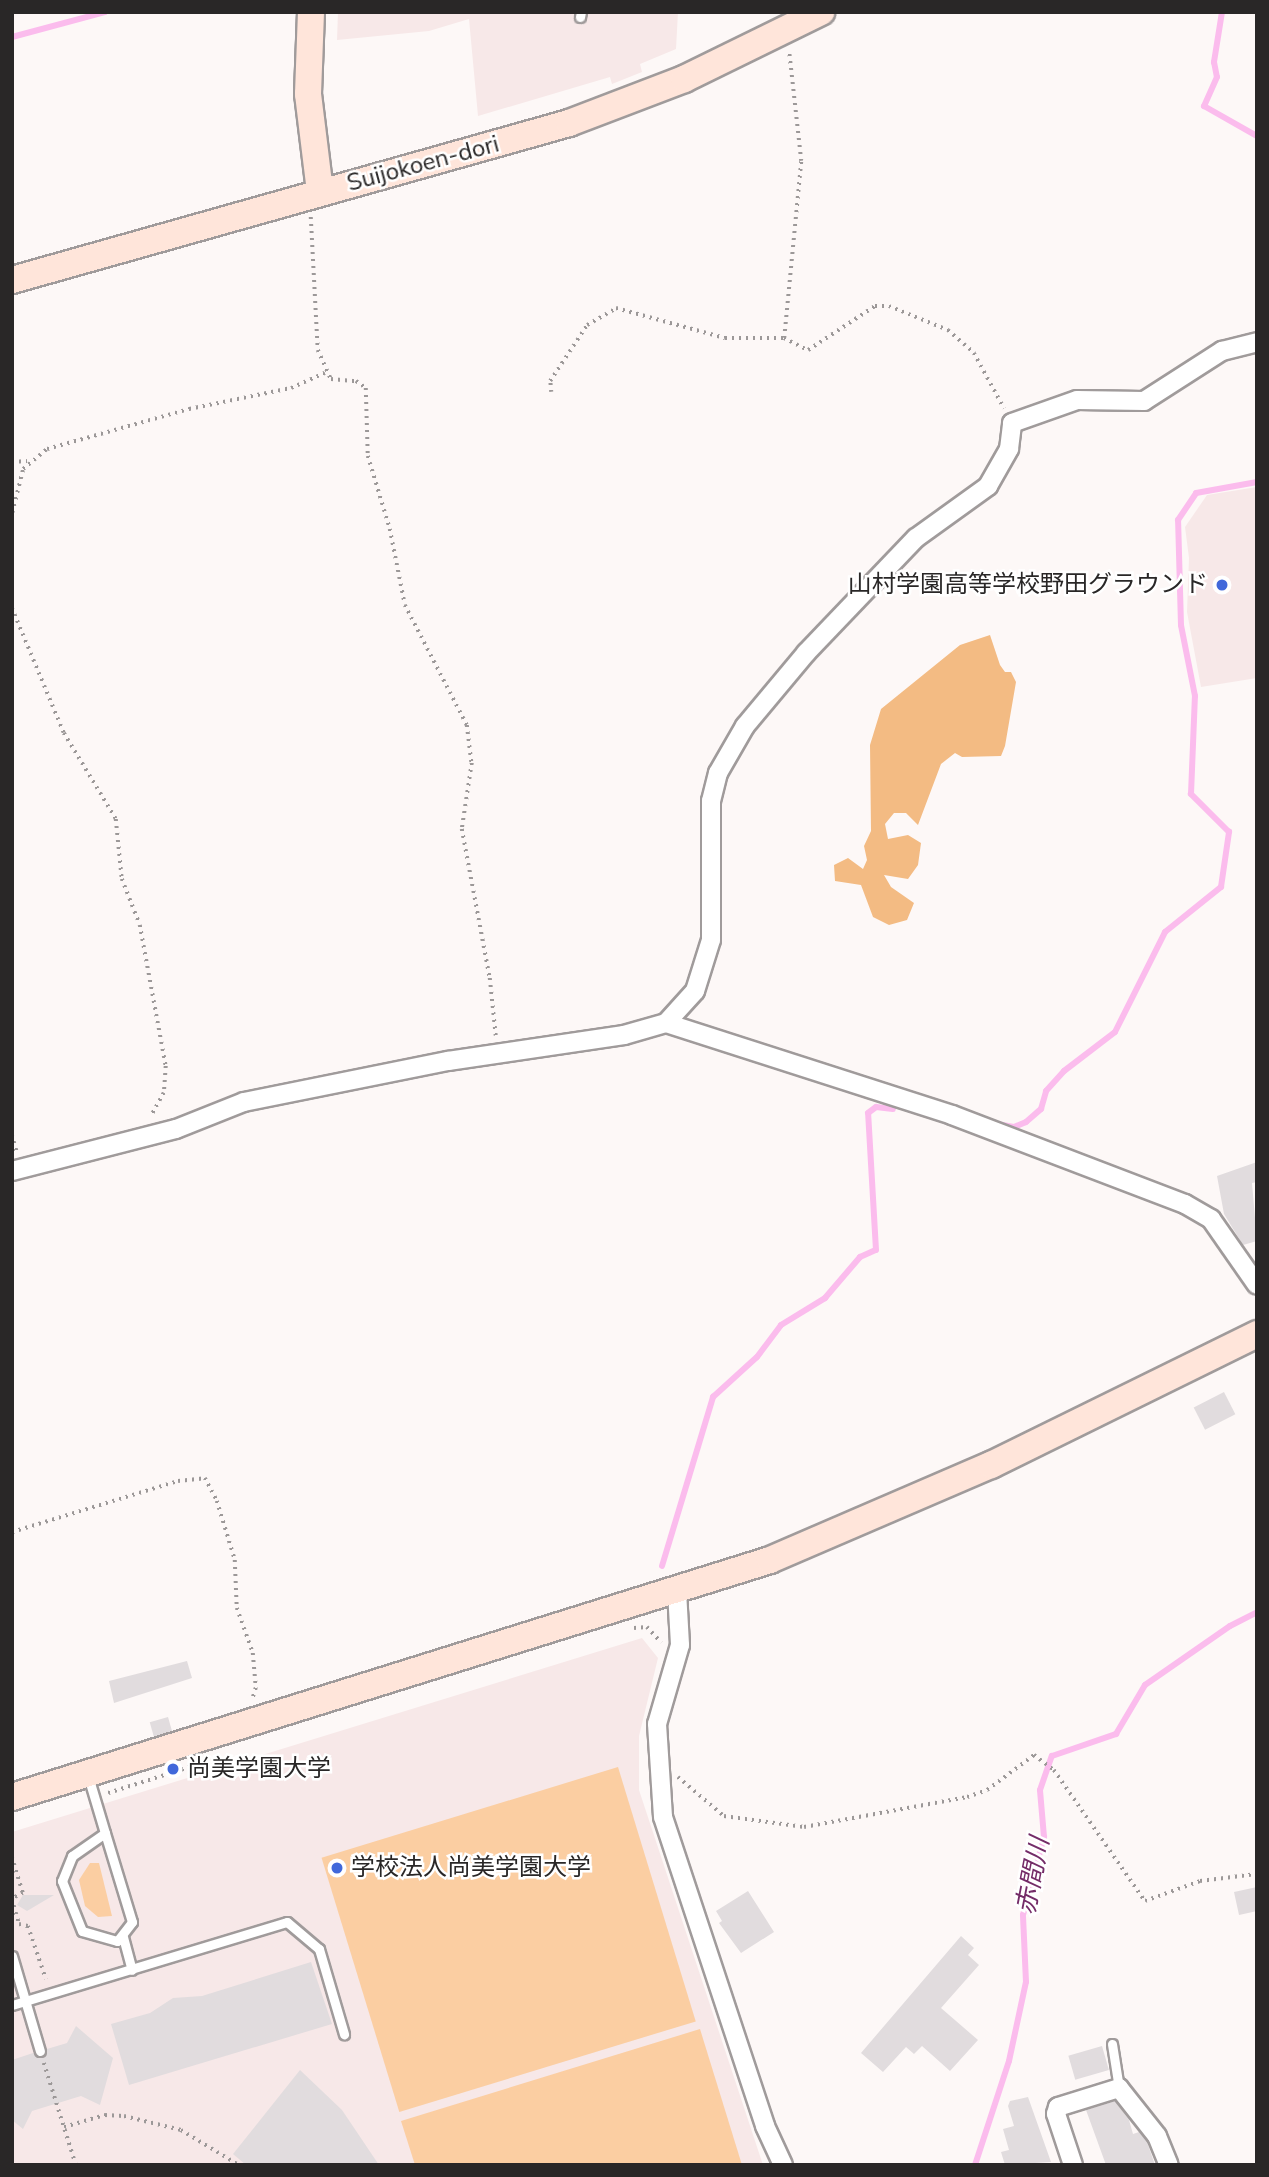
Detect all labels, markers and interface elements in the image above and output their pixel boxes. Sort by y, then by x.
street label: Suijokoen-dori [344,130,502,198]
place label: 山村学園高等学校野田グラウンド [848,571,1208,599]
marker: 山村学園高等学校野田グラウンド [1214,577,1230,593]
place label: 尚美学園大学 [187,1755,331,1783]
marker: 尚美学園大学 [165,1761,181,1777]
water label: 赤間川 [1010,1835,1056,1917]
place label: 学校法人尚美学園大学 [351,1854,591,1882]
marker: 学校法人尚美学園大学 [329,1860,345,1876]

